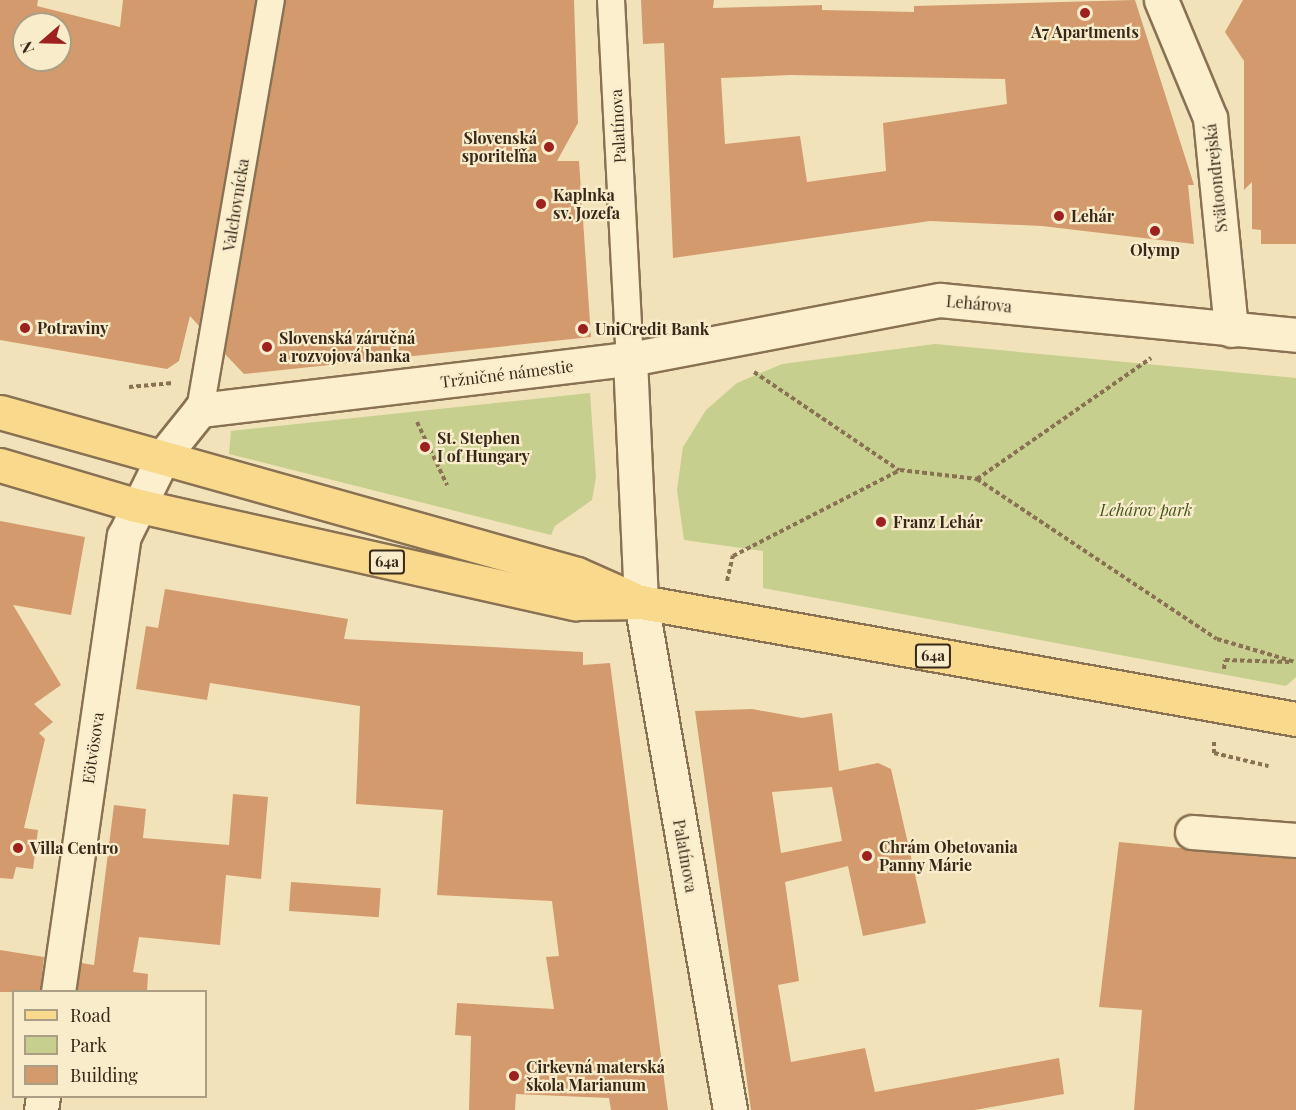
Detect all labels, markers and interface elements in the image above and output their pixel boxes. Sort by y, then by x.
marker: A7 Apartments [1078,6,1092,20]
north arrow [12,12,72,72]
place label: A7 Apartments [1031,22,1139,42]
text: N [15,39,38,57]
street label: Palatínova [606,89,630,163]
street label: Svätoondrejská [1201,123,1231,233]
place label: Slovenská sporiteľňa [462,128,537,166]
marker: Slovenská sporiteľňa [542,140,556,154]
street label: Valchovnícka [219,157,253,253]
place label: Kaplnka sv. Jozefa [553,185,620,223]
marker: Kaplnka sv. Jozefa [534,197,548,211]
place label: Lehár [1071,206,1114,226]
marker: Lehár [1052,209,1066,223]
marker: Olymp [1148,224,1162,238]
place label: Olymp [1130,240,1180,260]
street label: Lehárova [945,292,1013,316]
place label: Potraviny [37,318,108,338]
place label: UniCredit Bank [595,319,709,339]
marker: Potraviny [18,321,32,335]
marker: UniCredit Bank [576,322,590,336]
place label: Slovenská záručná a rozvojová banka [279,328,415,366]
marker: Slovenská záručná a rozvojová banka [260,340,274,354]
street label: Tržničné námestie [439,356,575,392]
place label: St. Stephen I of Hungary [437,428,530,466]
marker: St. Stephen I of Hungary [418,440,432,454]
park label: Lehárov park [1100,500,1192,520]
place label: Franz Lehár [893,512,983,532]
marker: Franz Lehár [874,515,888,529]
road number: 64a [368,550,406,574]
road number: 64a [914,644,952,668]
street label: Eötvösova [78,711,108,785]
street label: Palatínova [669,818,701,894]
place label: Chrám Obetovania Panny Márie [879,837,1018,875]
place label: Villa Centro [30,838,118,858]
marker: Villa Centro [11,841,25,855]
marker: Chrám Obetovania Panny Márie [860,849,874,863]
legend [12,990,207,1098]
text: Road [70,1003,111,1027]
text: Park [70,1033,107,1057]
place label: Cirkevná materská škola Marianum [526,1057,665,1095]
text: Building [70,1063,138,1087]
marker: Cirkevná materská škola Marianum [507,1069,521,1083]

